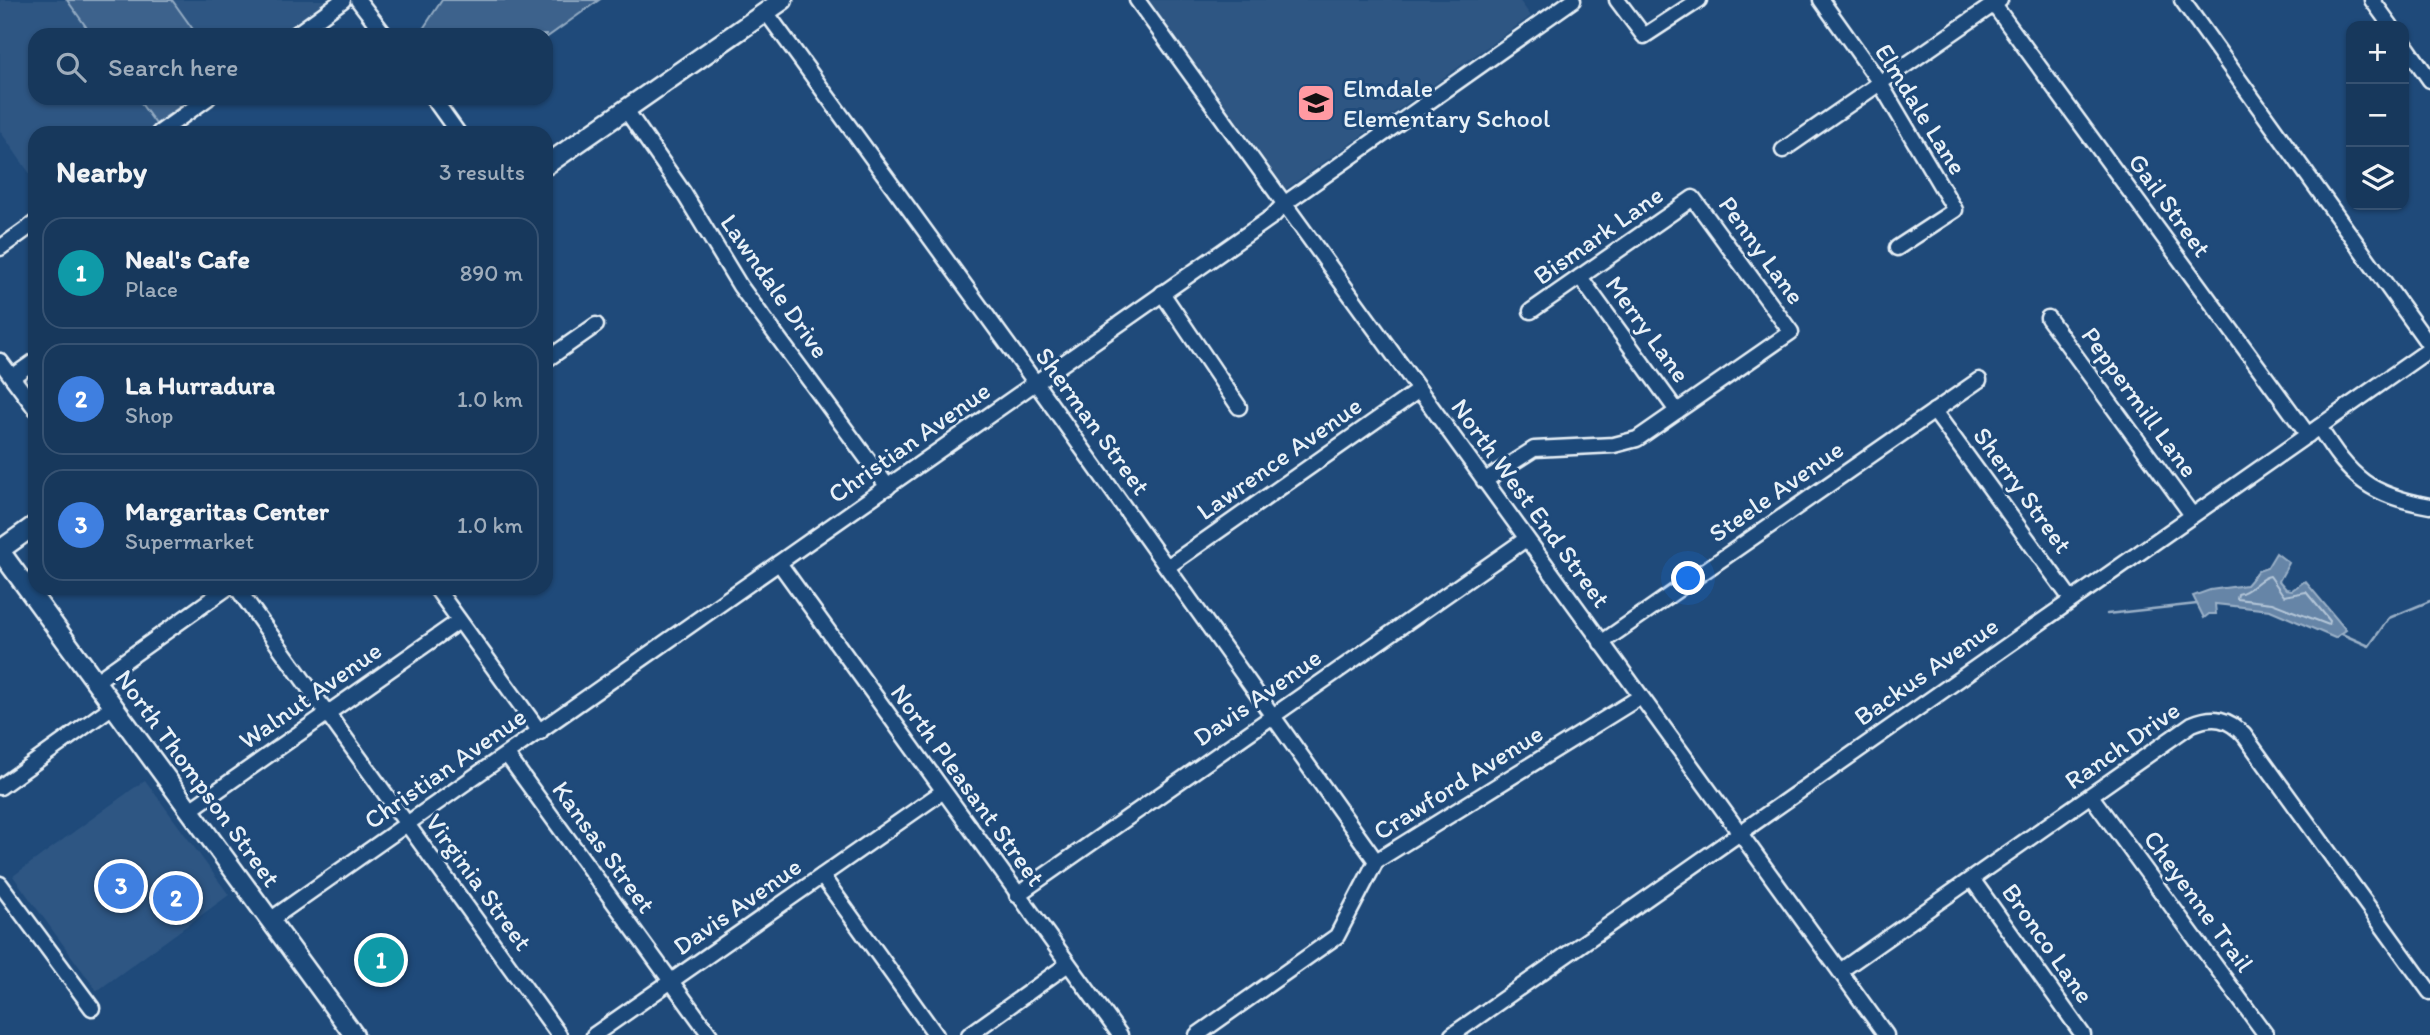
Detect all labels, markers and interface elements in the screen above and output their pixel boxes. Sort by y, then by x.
map controls [2346,21,2409,210]
button: + [2346,21,2409,84]
search box [28,28,553,105]
street label: Elmdale Lane [1868,37,1974,181]
icon: search [52,48,90,86]
text: Search here [108,51,238,83]
place label: Elmdale Elementary School [1343,72,1550,134]
school or university icon: Elmdale Elementary School [1295,82,1337,124]
button: − [2346,84,2409,147]
street label: Gail Street [2122,147,2219,263]
button: layers [2346,147,2409,210]
text: Nearby [56,153,147,190]
text: 3 results [439,158,525,186]
street label: Bismark Lane [1527,179,1669,291]
street label: Penny Lane [1712,190,1812,310]
street label: Lawndale Drive [713,208,837,364]
text: Neal's Cafe [125,243,250,275]
text: 1 [76,259,86,287]
text: 890 m [460,259,523,287]
street label: Merry Lane [1599,269,1697,389]
text: Place [125,275,178,303]
street label: Peppermill Lane [2075,320,2205,484]
street label: Sherman Street [1029,341,1158,502]
text: La Hurradura [125,369,275,401]
street label: Christian Avenue [822,374,996,510]
text: 2 [75,385,87,413]
text: 1.0 km [457,385,523,413]
street label: Lawrence Avenue [1190,389,1368,527]
street label: North West End Street [1444,392,1618,614]
text: Shop [125,401,173,429]
street label: Sherry Street [1966,421,2080,560]
street label: Steele Avenue [1702,433,1850,549]
text: Margaritas Center [125,495,329,527]
text: 3 [75,511,87,539]
text: 1.0 km [457,511,523,539]
text: Supermarket [125,527,254,555]
your location [1671,561,1705,595]
street label: Backus Avenue [1848,609,2004,733]
street label: Walnut Avenue [232,634,388,756]
street label: Davis Avenue [1187,641,1327,753]
street label: North Thompson Street [108,663,288,893]
street label: North Pleasant Street [884,677,1052,893]
street label: Ranch Drive [2058,694,2186,796]
street label: Christian Avenue [358,700,532,836]
street label: Crawford Avenue [1367,717,1549,847]
street label: Kansas Street [545,775,663,920]
street label: Virginia Street [419,807,540,957]
street label: Cheyenne Trail [2137,824,2261,978]
street label: Davis Avenue [667,850,807,962]
pin: 3 [98,860,144,912]
pin: 2 [153,872,199,924]
street label: Bronco Lane [1995,877,2101,1009]
pin: 1 [358,934,404,986]

